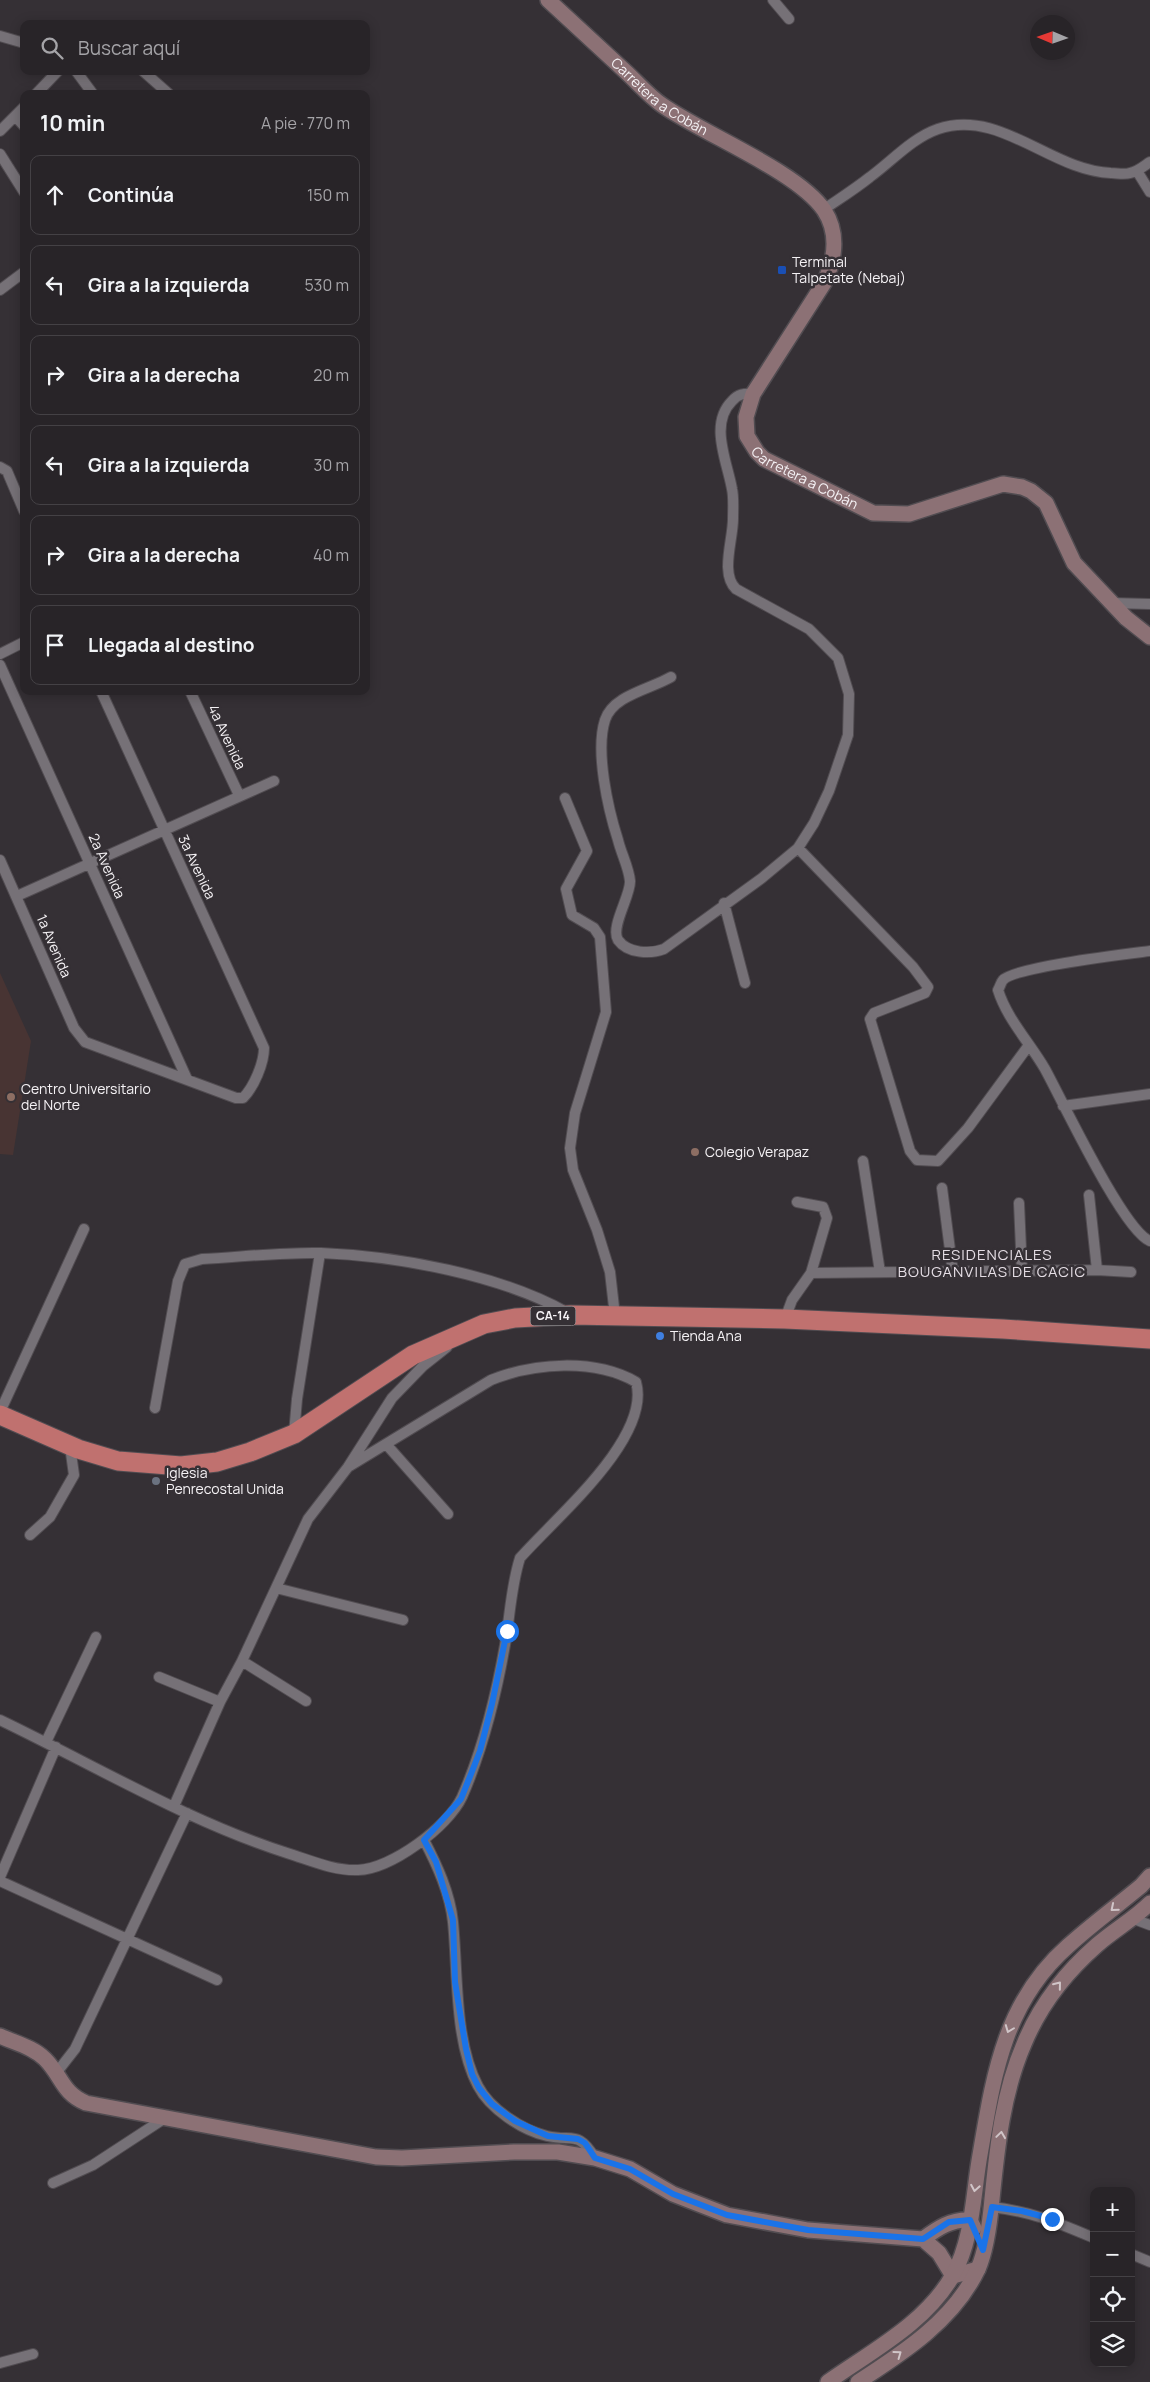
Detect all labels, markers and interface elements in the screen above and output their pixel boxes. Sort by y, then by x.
north arrow [1030,15,1075,60]
search box [20,20,370,75]
icon: search [38,34,66,62]
text: Buscar aquí [78,35,180,61]
street label: Carretera a Cobán [607,53,712,139]
text: 10 min [40,109,105,137]
text: A pie · 770 m [261,112,350,134]
icon: ahead [41,181,69,209]
text: Continúa [88,182,174,208]
text: 150 m [307,184,349,206]
place label: Terminal Talpetate (Nebaj) [792,252,906,287]
marker: Terminal Talpetate (Nebaj) [776,264,788,276]
icon: left [41,271,69,299]
text: Gira a la izquierda [88,272,249,298]
text: 530 m [304,274,349,296]
icon: right [41,361,69,389]
text: Gira a la derecha [88,362,240,388]
text: 20 m [313,364,349,386]
street label: Carretera a Cobán [748,442,862,513]
icon: left [41,451,69,479]
text: Gira a la izquierda [88,452,249,478]
text: 30 m [314,454,349,476]
icon: right [41,541,69,569]
text: Gira a la derecha [88,542,240,568]
text: 40 m [313,544,349,566]
icon: arrive [41,631,69,659]
text: Llegada al destino [88,632,255,658]
street label: 4a Avenida [204,701,251,772]
street label: 2a Avenida [85,830,130,901]
street label: 3a Avenida [174,831,221,902]
street label: 1a Avenida [33,911,76,980]
place label: Centro Universitario del Norte [21,1079,151,1114]
marker: Centro Universitario del Norte [5,1091,17,1103]
place label: Colegio Verapaz [705,1142,809,1161]
marker: Colegio Verapaz [689,1146,701,1158]
district label: RESIDENCIALES BOUGANVILAS DE CACIC [898,1244,1086,1282]
road number: CA-14 [530,1306,576,1325]
place label: Tienda Ana [670,1326,742,1345]
marker: Tienda Ana [654,1330,666,1342]
place label: Iglesia Penrecostal Unida [166,1463,284,1498]
marker: Iglesia Penrecostal Unida [150,1475,162,1487]
route start [496,1620,519,1643]
one-way arrow [1111,1903,1120,1911]
one-way arrow [1052,1982,1060,1991]
one-way arrow [1005,2024,1015,2033]
one-way arrow [995,2131,1006,2139]
one-way arrow [970,2184,981,2192]
map controls [1090,2187,1135,2367]
button: + [1090,2187,1135,2232]
route end [1041,2208,1064,2231]
button: − [1090,2232,1135,2277]
button: locate [1090,2277,1135,2322]
button: layers [1090,2322,1135,2367]
one-way arrow [892,2351,902,2360]

